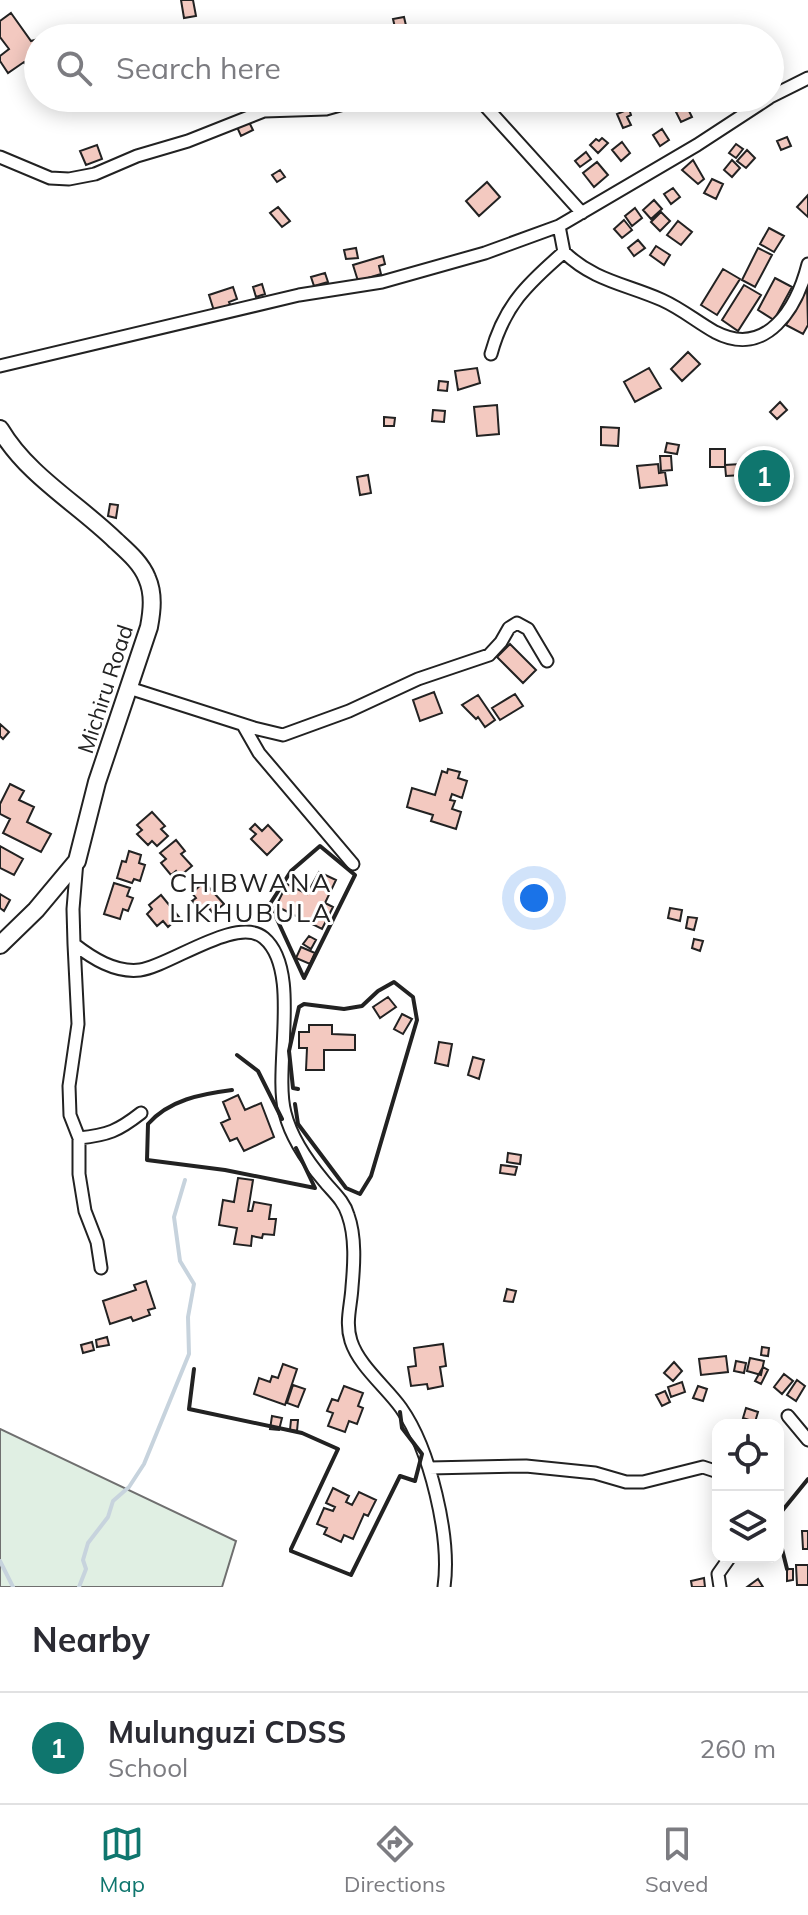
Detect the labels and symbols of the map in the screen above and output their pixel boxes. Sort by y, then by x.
pin: 1 [738,446,790,506]
street label: Michiru Road [71,621,139,757]
district label: CHIBWANA LIKHUBULA [169,866,333,929]
your location [514,878,554,918]

